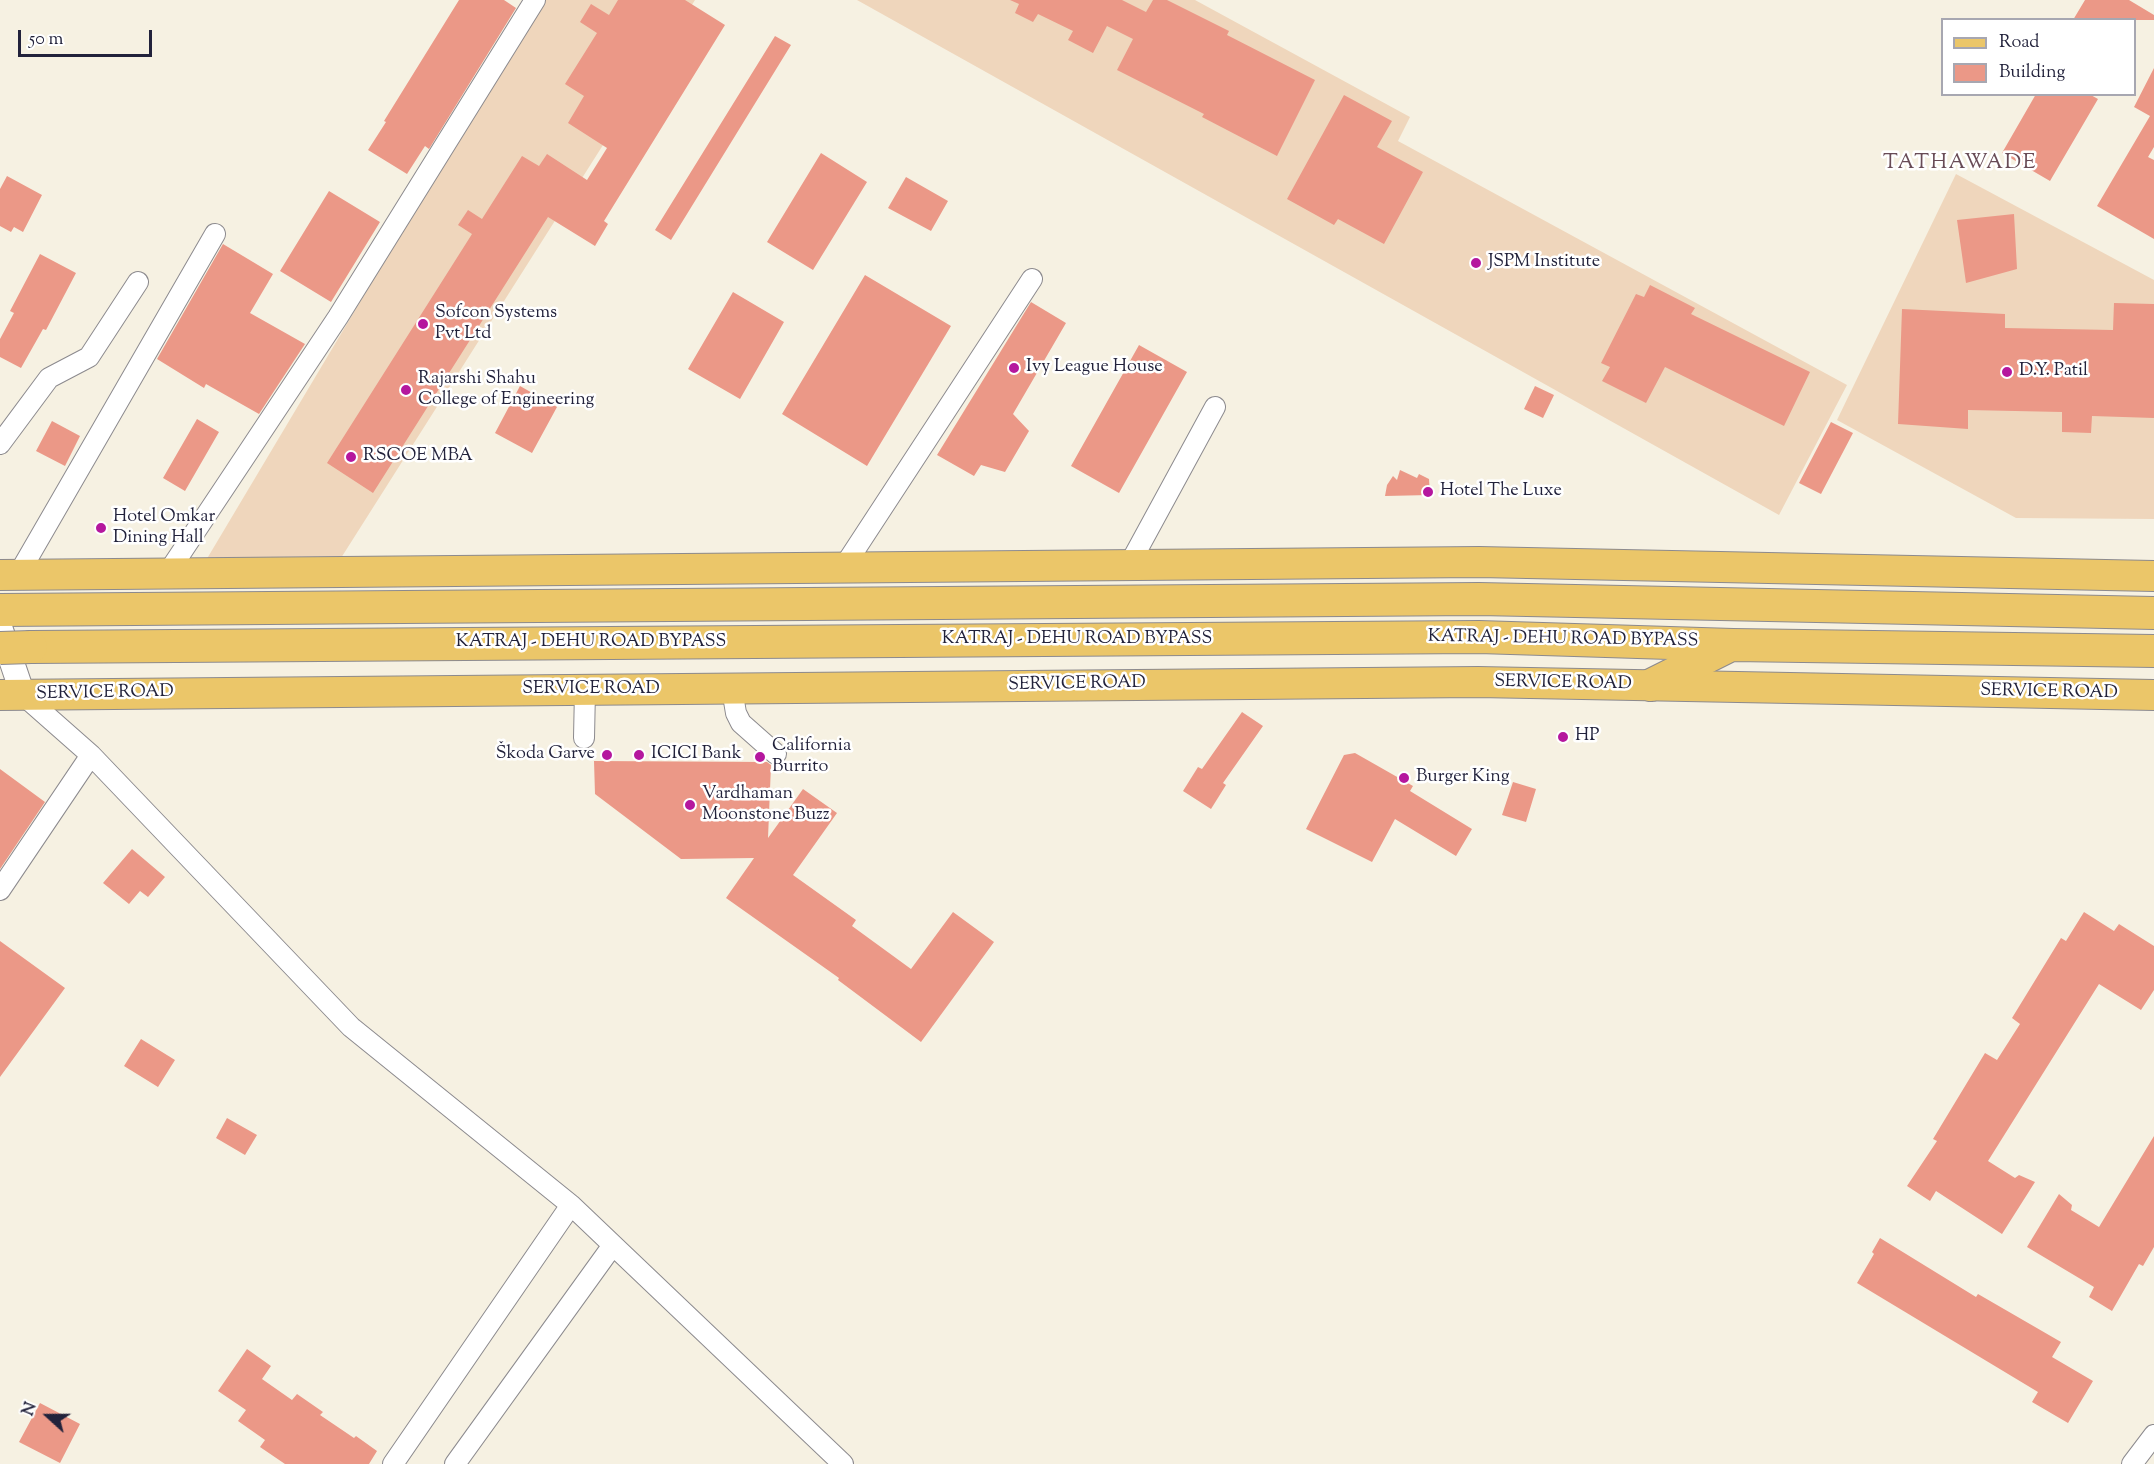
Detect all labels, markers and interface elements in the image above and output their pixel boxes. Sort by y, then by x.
scale bar [21,18,154,56]
legend [1941,18,2136,96]
text: 50 m [29,27,63,53]
text: Road [1999,30,2039,56]
text: Building [1999,60,2065,86]
district label: TATHAWADE [1883,151,2037,177]
place label: JSPM Institute [1488,252,1600,274]
marker: JSPM Institute [1469,256,1483,270]
place label: Sofcon Systems Pvt Ltd [435,303,557,346]
marker: Sofcon Systems Pvt Ltd [416,317,430,331]
place label: Ivy League House [1026,357,1163,379]
marker: Ivy League House [1007,361,1021,375]
place label: D.Y. Patil [2019,361,2088,383]
marker: D.Y. Patil [2000,365,2014,379]
place label: Rajarshi Shahu College of Engineering [418,369,594,412]
marker: Rajarshi Shahu College of Engineering [399,383,413,397]
place label: RSCOE MBA [363,446,473,468]
marker: RSCOE MBA [344,450,358,464]
place label: Hotel The Luxe [1440,481,1562,503]
marker: Hotel The Luxe [1421,485,1435,499]
place label: Hotel Omkar Dining Hall [113,507,215,550]
marker: Hotel Omkar Dining Hall [94,521,108,535]
street label: KATRAJ - DEHU ROAD BYPASS [1428,627,1698,653]
street label: KATRAJ - DEHU ROAD BYPASS [942,629,1212,651]
street label: KATRAJ - DEHU ROAD BYPASS [456,632,726,654]
street label: SERVICE ROAD [1494,672,1632,696]
street label: SERVICE ROAD [1008,673,1146,697]
street label: SERVICE ROAD [522,679,660,701]
street label: SERVICE ROAD [1980,681,2118,705]
street label: SERVICE ROAD [36,682,174,706]
place label: HP [1575,726,1599,748]
marker: HP [1556,730,1570,744]
place label: California Burrito [772,736,851,778]
place label: Škoda Garve [496,744,595,766]
place label: ICICI Bank [651,744,742,766]
marker: Škoda Garve [600,748,614,762]
marker: ICICI Bank [632,748,646,762]
marker: California Burrito [753,750,767,764]
place label: Burger King [1416,767,1510,789]
marker: Burger King [1397,771,1411,785]
place label: Vardhaman Moonstone Buzz [702,784,830,826]
marker: Vardhaman Moonstone Buzz [683,798,697,812]
north arrow [18,1386,78,1446]
text: N [18,1399,44,1419]

